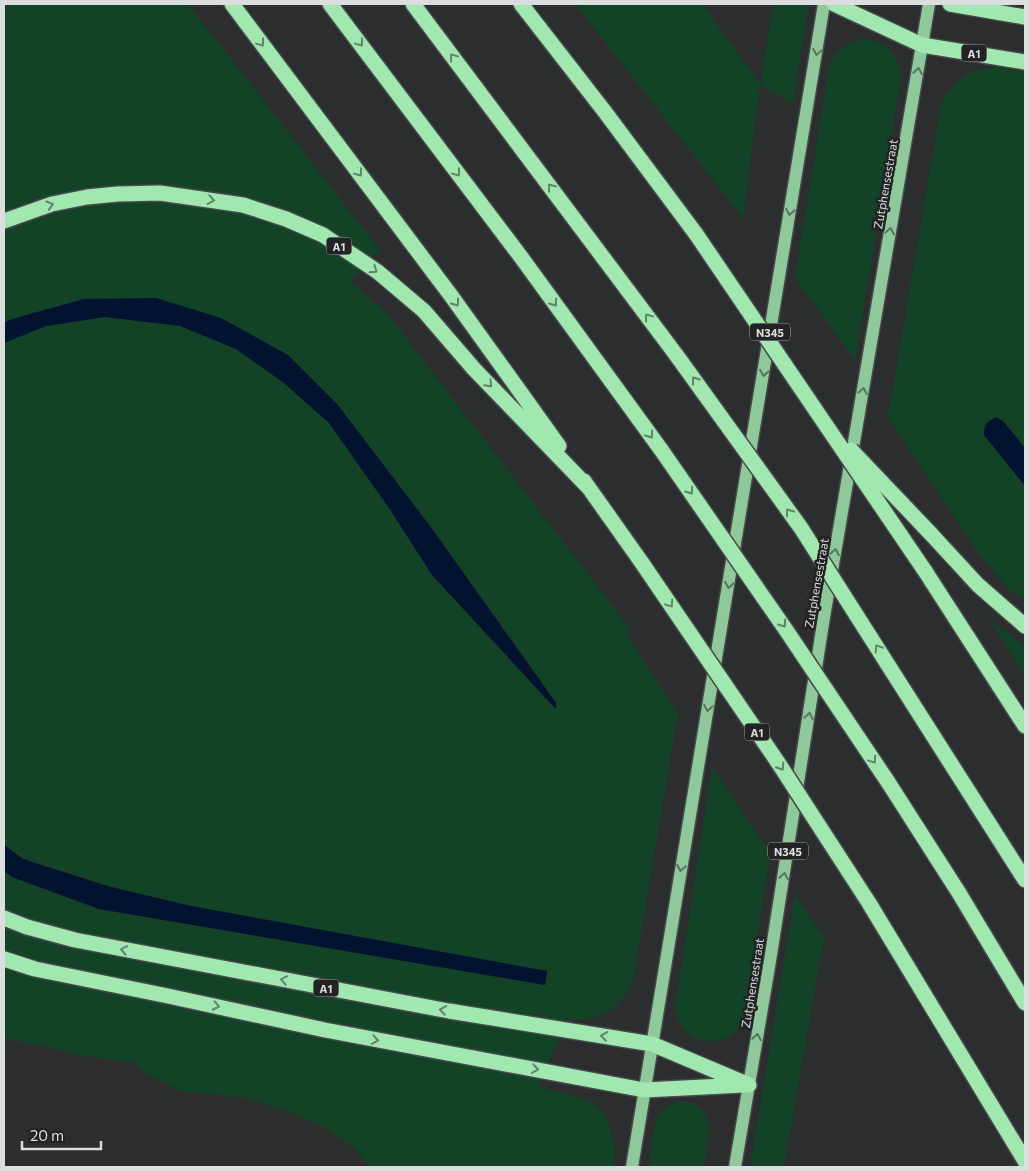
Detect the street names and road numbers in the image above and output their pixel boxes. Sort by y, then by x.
road number: A1 [962,44,986,62]
street label: Zutphensestraat [870,138,900,230]
road number: A1 [326,238,352,255]
road number: N345 [750,324,790,341]
street label: Zutphensestraat [801,537,831,629]
road number: A1 [744,724,770,740]
road number: N345 [768,842,808,859]
street label: Zutphensestraat [738,937,766,1029]
road number: A1 [314,980,338,996]

